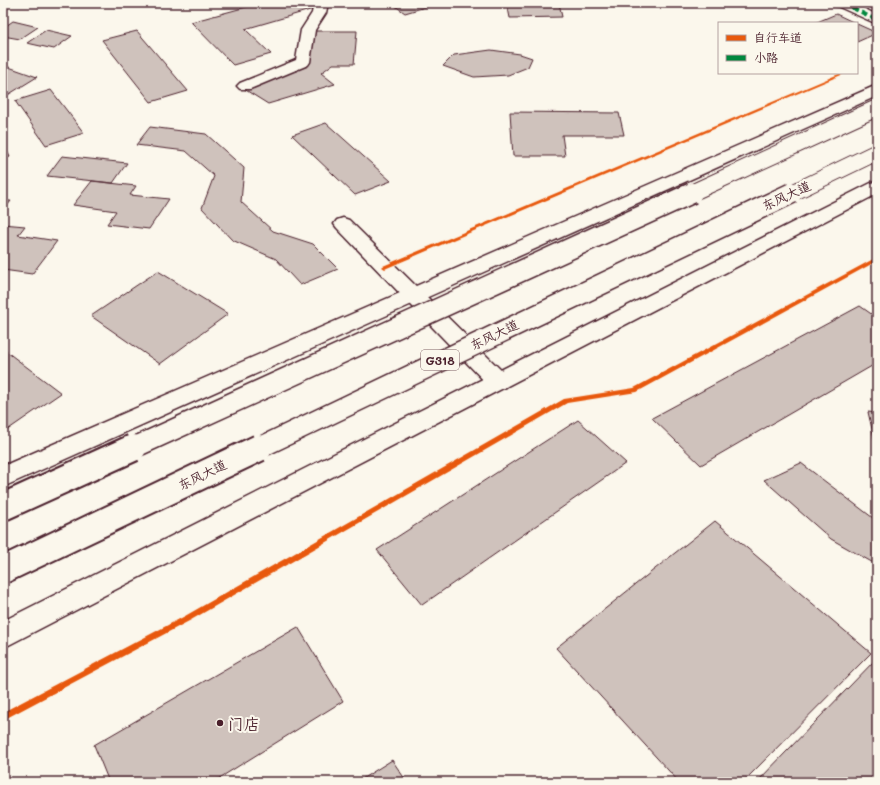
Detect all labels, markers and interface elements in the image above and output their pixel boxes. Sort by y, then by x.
legend [718,22,858,74]
text: 自行车道 [754,29,802,45]
text: 小路 [754,49,778,65]
street label: 东风大道 [759,176,813,214]
street label: 东风大道 [467,315,521,353]
road number: G318 [421,350,459,370]
street label: 东风大道 [175,455,229,493]
place label: 门店 [228,713,260,734]
marker: 门店 [215,718,225,728]

